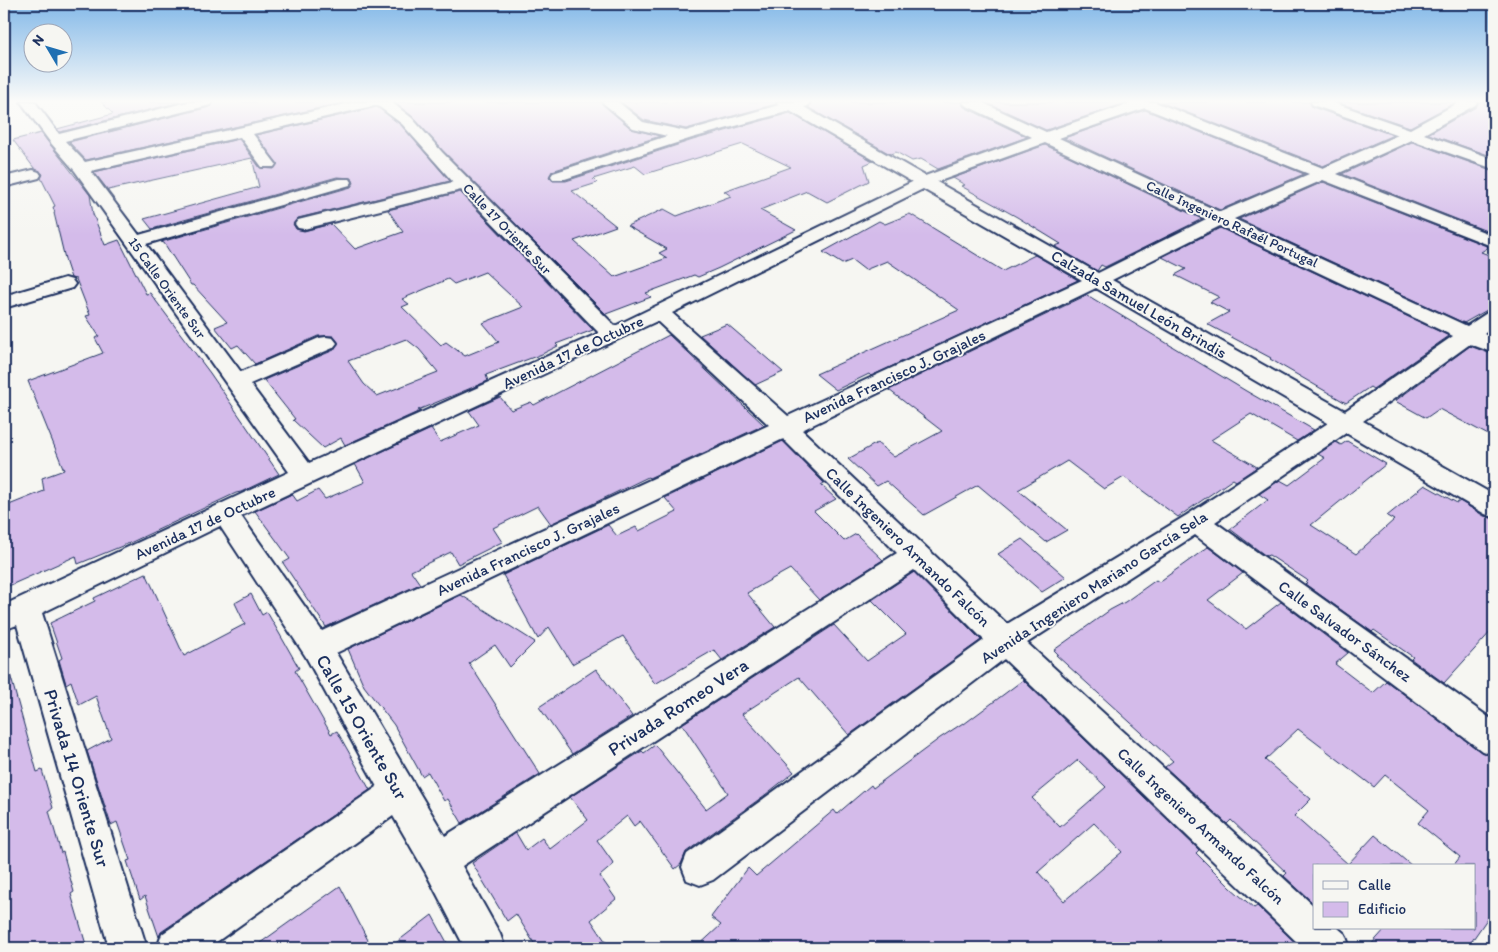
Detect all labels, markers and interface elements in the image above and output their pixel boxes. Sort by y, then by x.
north arrow [22,22,72,72]
text: N [29,31,48,49]
street label: Calle Ingeniero Rafaél Portugal [1143,177,1321,271]
street label: Calle 17 Oriente Sur [459,180,555,279]
street label: 15 Calle Oriente Sur [125,234,210,342]
street label: Calzada Samuel León Brindis [1048,246,1230,362]
street label: Avenida 17 de Octubre [500,311,647,393]
street label: Avenida Francisco J. Grajales [800,325,988,427]
street label: Calle Ingeniero Armando Falcón [822,463,994,631]
street label: Avenida 17 de Octubre [132,482,279,564]
street label: Avenida Francisco J. Grajales [434,498,622,600]
street label: Avenida Ingeniero Mariano García Sela [977,506,1211,667]
street label: Calle Salvador Sánchez [1275,576,1416,686]
street label: Calle 15 Oriente Sur [311,650,413,804]
street label: Privada Romeo Vera [604,653,752,761]
street label: Privada 14 Oriente Sur [39,686,115,870]
street label: Calle Ingeniero Armando Falcón [1114,744,1288,908]
legend [1313,864,1476,930]
text: Calle [1358,876,1391,894]
text: Edificio [1358,900,1406,918]

